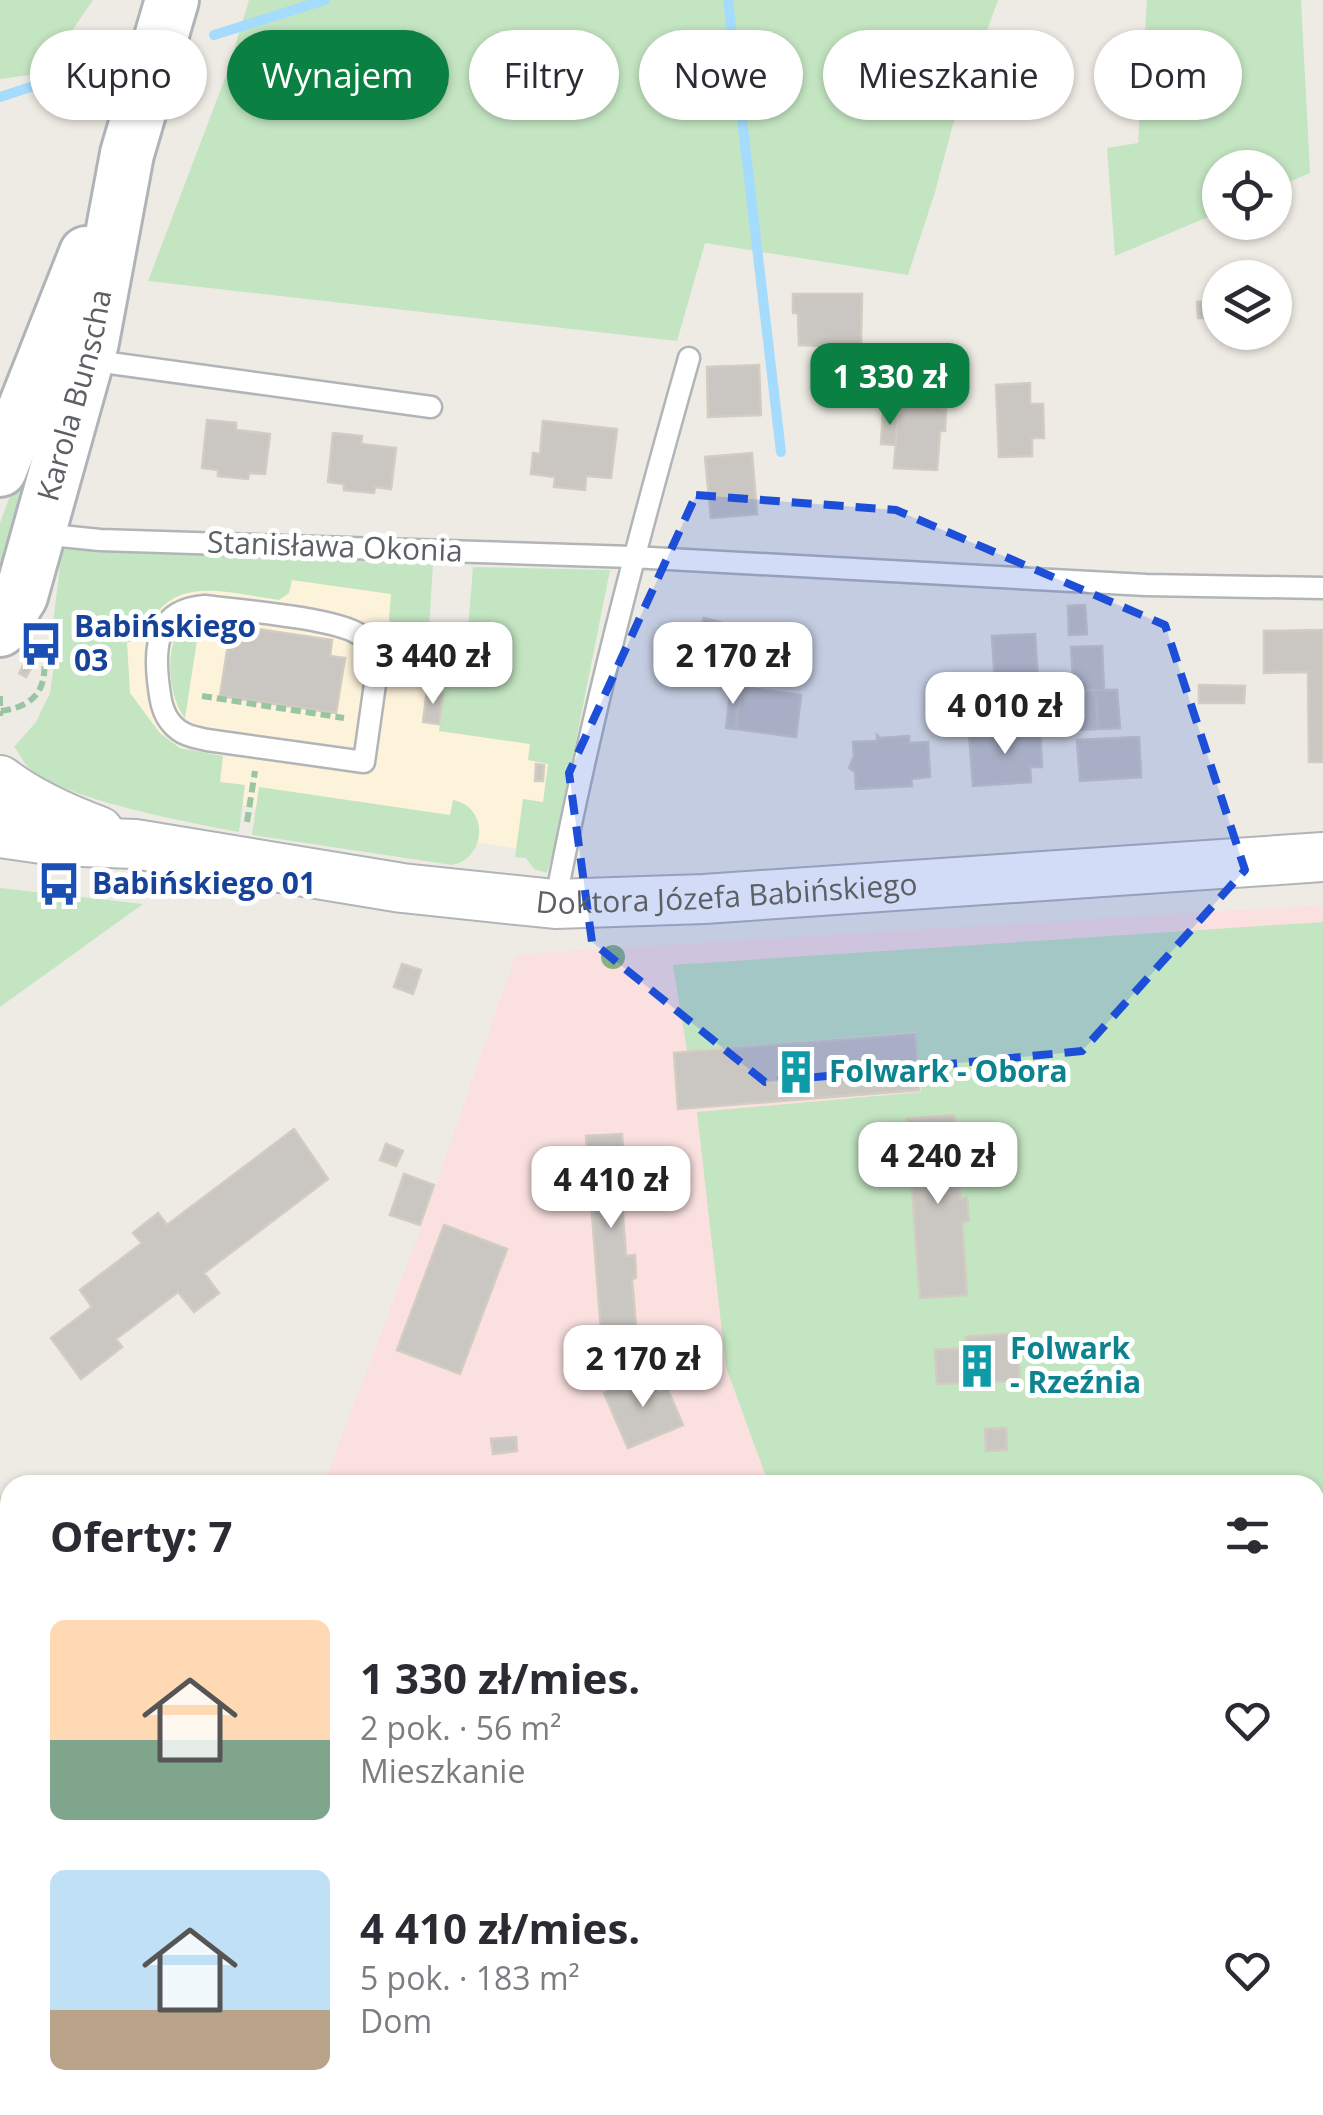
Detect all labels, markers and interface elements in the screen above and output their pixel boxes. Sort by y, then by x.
chip: Kupno [30,30,207,120]
chip: Wynajem [227,30,449,120]
chip: Filtry [469,30,619,120]
chip: Nowe [639,30,803,120]
chip: Mieszkanie [823,30,1074,120]
chip: Dom [1094,30,1242,120]
map controls [1202,150,1292,350]
button: locate [1202,150,1292,240]
button: layers [1202,260,1292,350]
street label: Karola Bunscha [27,286,120,505]
pin: 1 330 zł [787,343,993,428]
text: 1 330 zł [832,354,948,397]
street label: Stanisława Okonia [207,521,464,570]
place label: Babińskiego 03 [74,605,256,680]
bus stop icon: Babińskiego 03 [17,620,65,668]
pin: 3 440 zł [330,622,536,707]
pin: 2 170 zł [630,622,836,707]
text: 3 440 zł [375,633,491,676]
text: 2 170 zł [675,633,791,676]
pin: 4 010 zł [902,672,1108,757]
text: 4 010 zł [947,683,1063,726]
bus stop icon: Babińskiego 01 [35,860,83,908]
place label: Babińskiego 01 [92,862,316,903]
street label: Doktora Józefa Babińskiego [534,863,919,923]
building icon: Folwark - Obora [772,1048,820,1096]
place label: Folwark - Obora [829,1050,1068,1091]
pin: 4 240 zł [835,1122,1041,1207]
text: 4 240 zł [880,1133,996,1176]
pin: 4 410 zł [508,1146,714,1231]
text: 4 410 zł [553,1157,669,1200]
pin: 2 170 zł [540,1325,746,1410]
place label: Folwark - Rzeźnia [1010,1327,1141,1402]
text: 2 170 zł [585,1336,701,1379]
building icon: Folwark - Rzeźnia [953,1342,1001,1390]
text: Oferty: 7 [50,1507,233,1564]
icon: filters [1220,1508,1275,1563]
text: 1 330 zł/mies. [360,1649,640,1706]
icon: home [130,1660,250,1780]
icon: heart [1220,1693,1275,1748]
text: 2 pok. · 56 m² [360,1706,561,1749]
text: Mieszkanie [360,1749,525,1792]
text: 4 410 zł/mies. [360,1899,640,1956]
icon: home [130,1910,250,2030]
icon: heart [1220,1943,1275,1998]
text: 5 pok. · 183 m² [360,1956,580,1999]
text: Dom [360,1999,432,2042]

